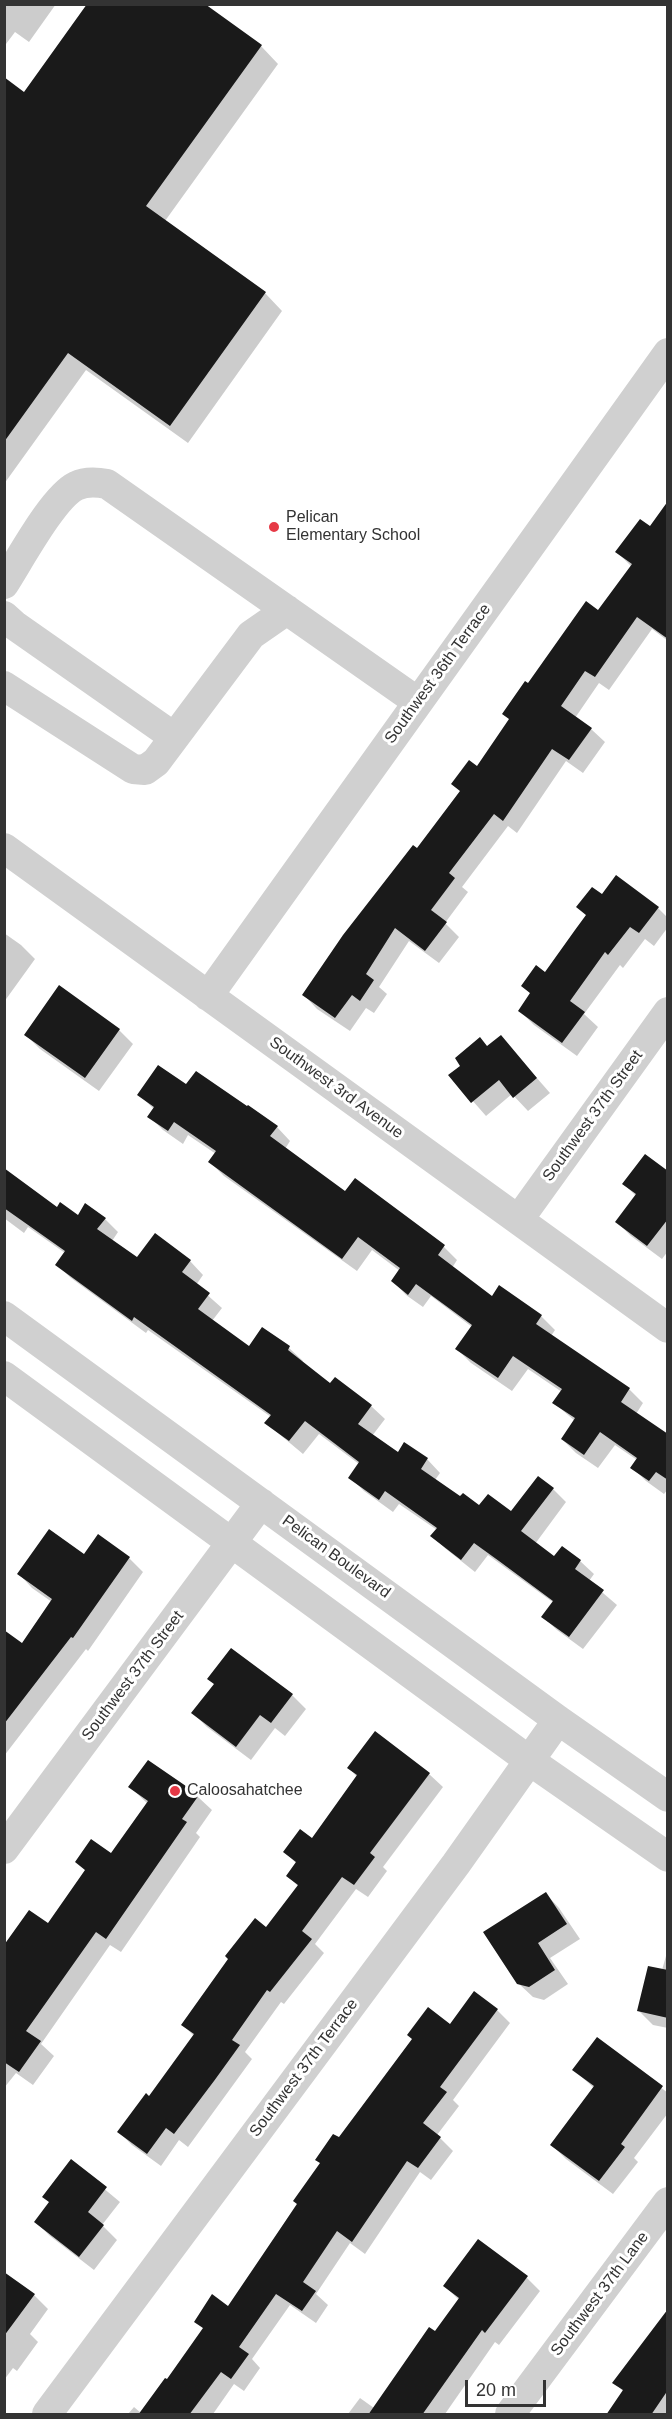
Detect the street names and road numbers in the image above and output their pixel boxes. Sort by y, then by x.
street label: Southwest 36th Terrace [381,600,495,748]
street label: Southwest 3rd Avenue [265,1033,407,1143]
street label: Southwest 37th Street [539,1047,647,1185]
street label: Pelican Boulevard [278,1511,394,1603]
street label: Southwest 37th Street [78,1607,188,1745]
street label: Southwest 37th Terrace [246,1995,362,2141]
street label: Southwest 37th Lane [547,2228,653,2360]

